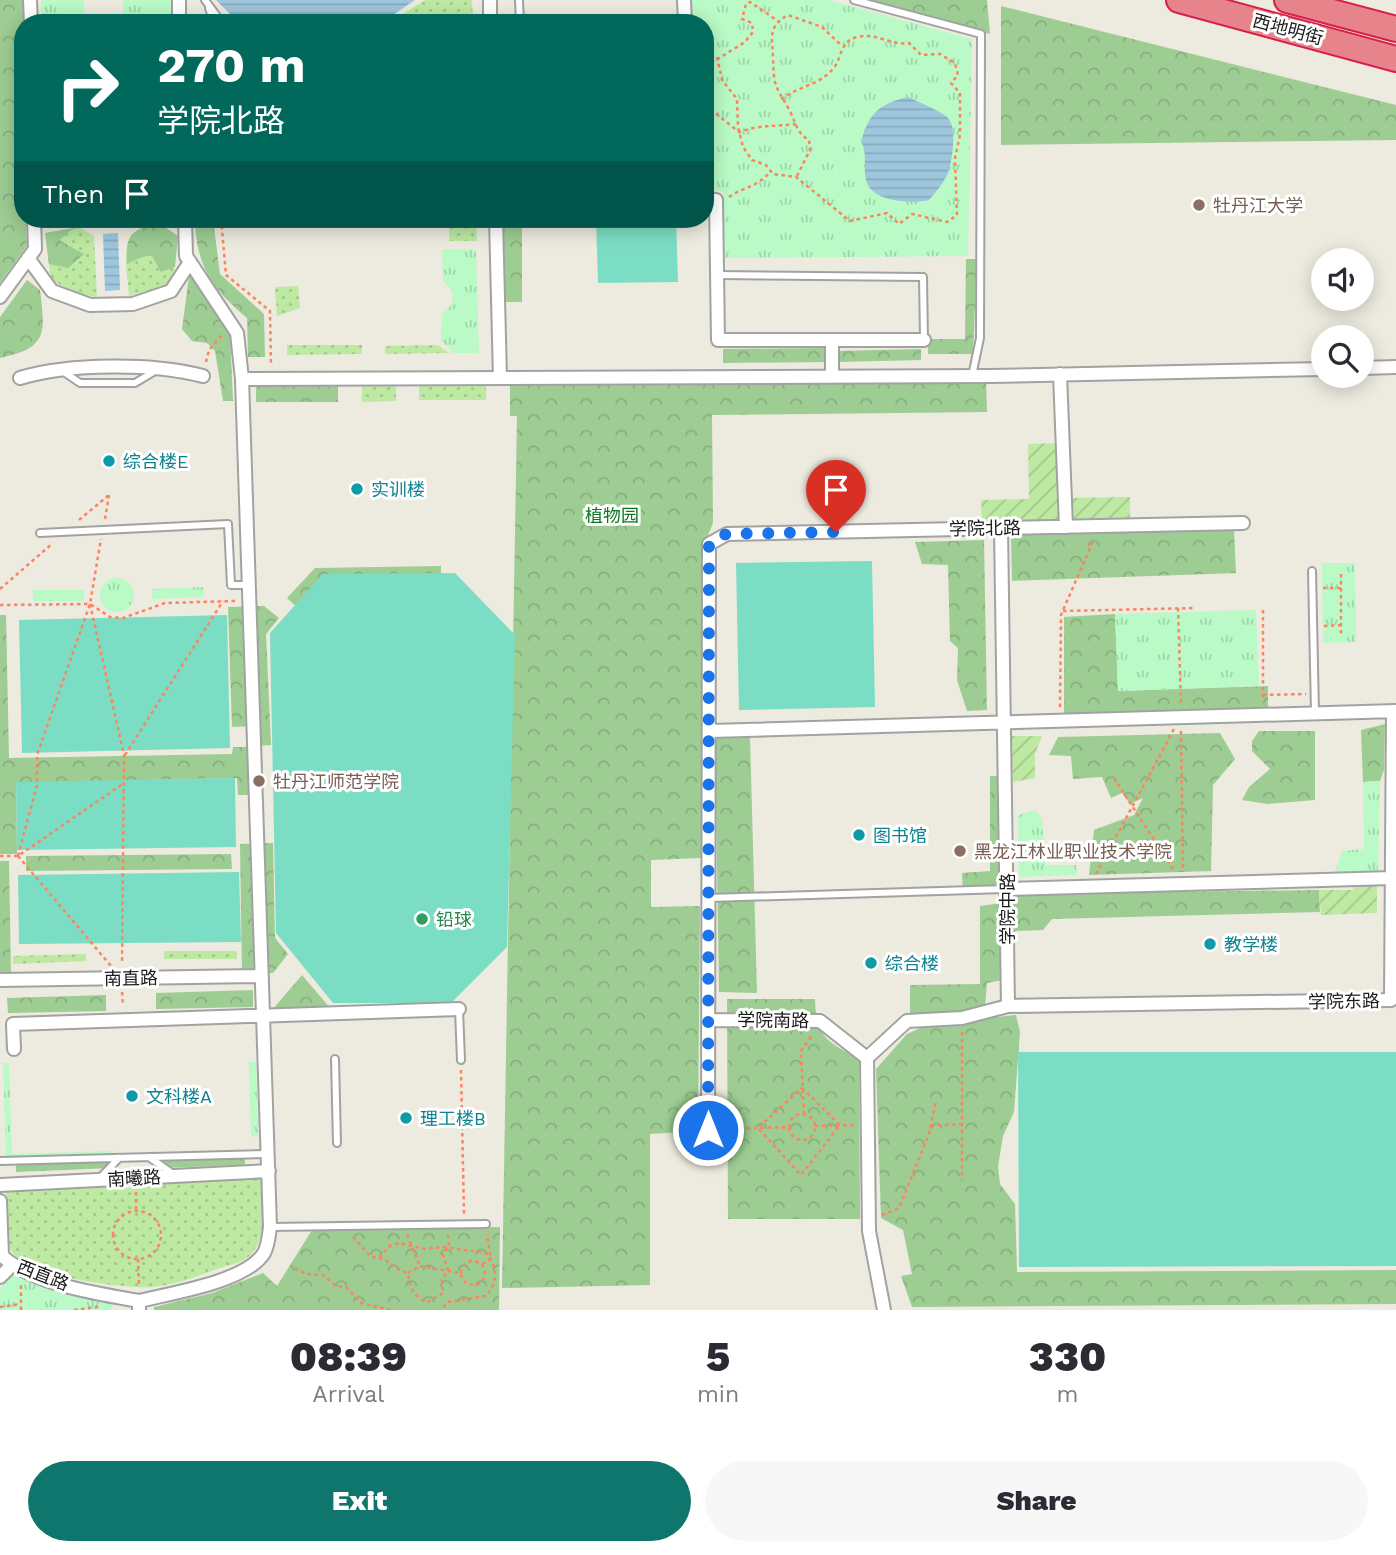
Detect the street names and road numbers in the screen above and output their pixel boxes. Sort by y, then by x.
street label: 西地明街 [1251,10,1325,48]
street label: 学院北路 [949,517,1021,539]
street label: 学院中路 [997,873,1018,945]
street label: 南直路 [104,967,158,989]
street label: 学院东路 [1308,990,1380,1012]
street label: 学院南路 [737,1009,809,1031]
street label: 南曦路 [106,1166,162,1190]
street label: 西直路 [14,1256,72,1294]

